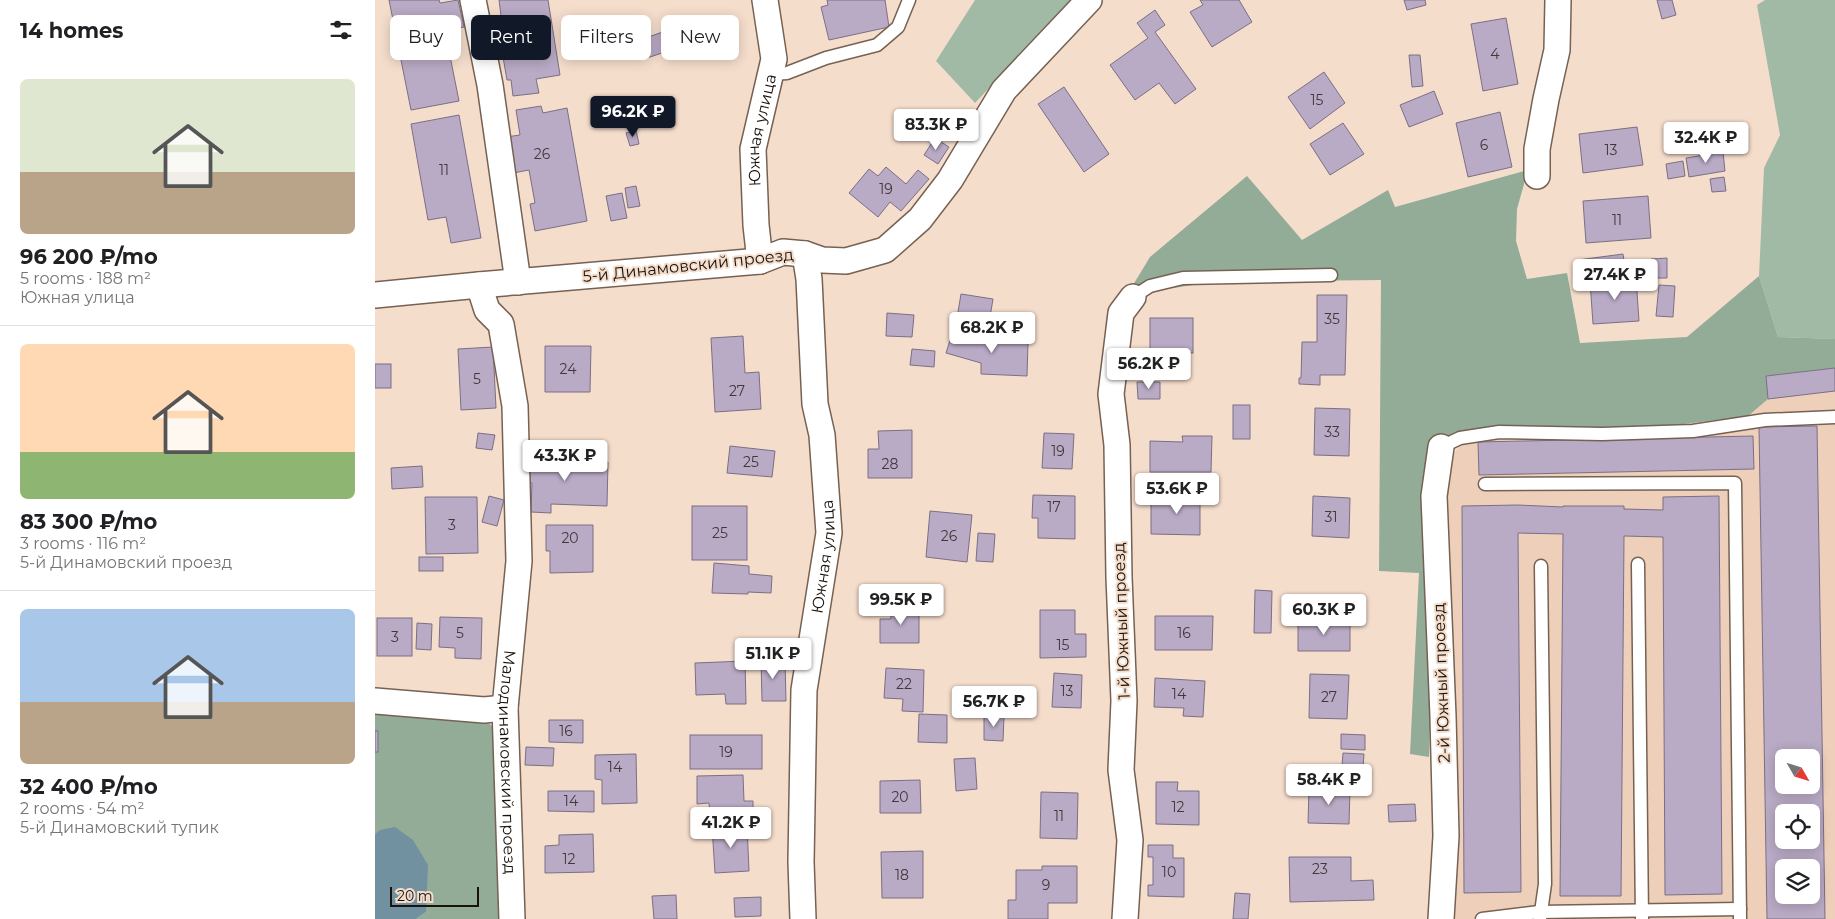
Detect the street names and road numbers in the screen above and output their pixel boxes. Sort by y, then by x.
street label: Южная улица [744,72,780,187]
street label: 5-й Динамовский проезд [582,245,794,286]
street label: Южная улица [807,499,839,615]
street label: 1-й Южный проезд [1109,542,1134,700]
street label: 2-й Южный проезд [1429,603,1454,763]
street label: Малодинамовский проезд [495,649,520,875]

